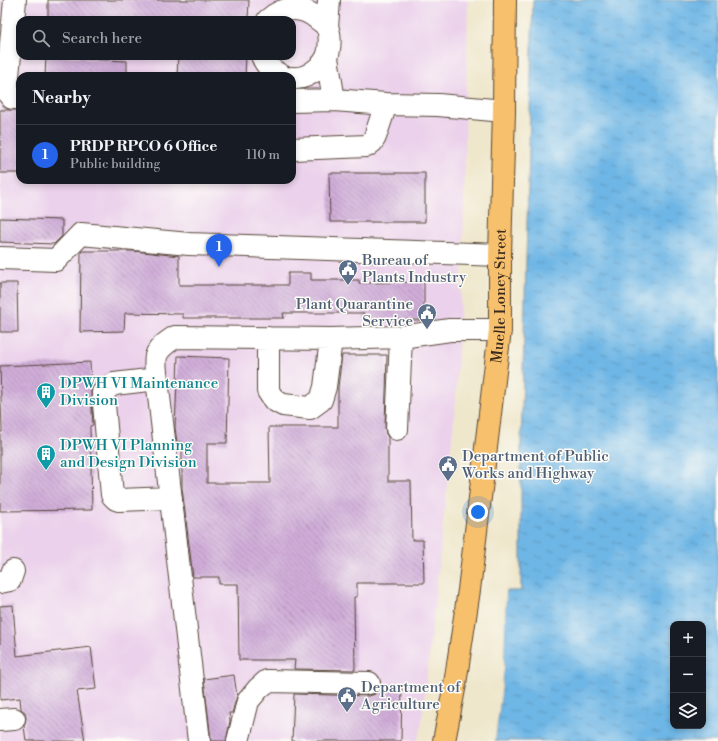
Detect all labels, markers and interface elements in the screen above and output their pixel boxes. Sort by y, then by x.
search box [16,16,296,60]
icon: search [30,27,52,49]
text: Search here [62,29,142,48]
text: Nearby [32,87,91,109]
text: PRDP RPCO 6 Office [70,137,217,156]
text: 1 [42,147,48,163]
text: 110 m [246,147,280,163]
text: Public building [70,156,160,172]
street label: Muelle Loney Street [487,228,511,364]
pin: 1 [206,234,232,267]
place label: Bureau of Plants Industry [361,251,467,287]
public building icon: Bureau of Plants Industry [337,258,359,286]
place label: Plant Quarantine Service [296,295,413,331]
public building icon: Plant Quarantine Service [416,302,438,330]
place label: DPWH VI Maintenance Division [60,374,218,410]
building icon: DPWH VI Maintenance Division [35,381,57,409]
place label: DPWH VI Planning and Design Division [60,436,197,472]
building icon: DPWH VI Planning and Design Division [35,443,57,471]
place label: Department of Public Works and Highway [461,447,609,483]
public building icon: Department of Public Works and Highway [437,454,459,482]
your location [468,502,488,522]
map controls [670,621,706,729]
button: + [670,621,706,657]
button: − [670,657,706,693]
place label: Department of Agriculture [360,678,461,714]
public building icon: Department of Agriculture [336,685,358,713]
button: layers [670,693,706,729]

